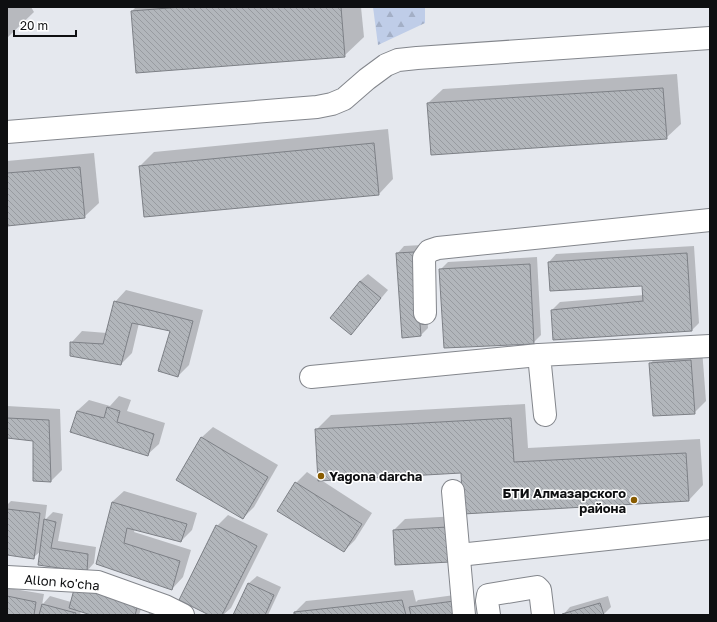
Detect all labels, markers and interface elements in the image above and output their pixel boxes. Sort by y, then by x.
scale bar [14,12,76,38]
text: 20 m [20,18,48,33]
place label: Yagona darcha [329,468,423,484]
marker: Yagona darcha [316,471,326,481]
place label: БТИ Алмазарского района [503,485,626,516]
marker: БТИ Алмазарского района [629,495,639,505]
street label: Allon ko'cha [24,571,100,593]

